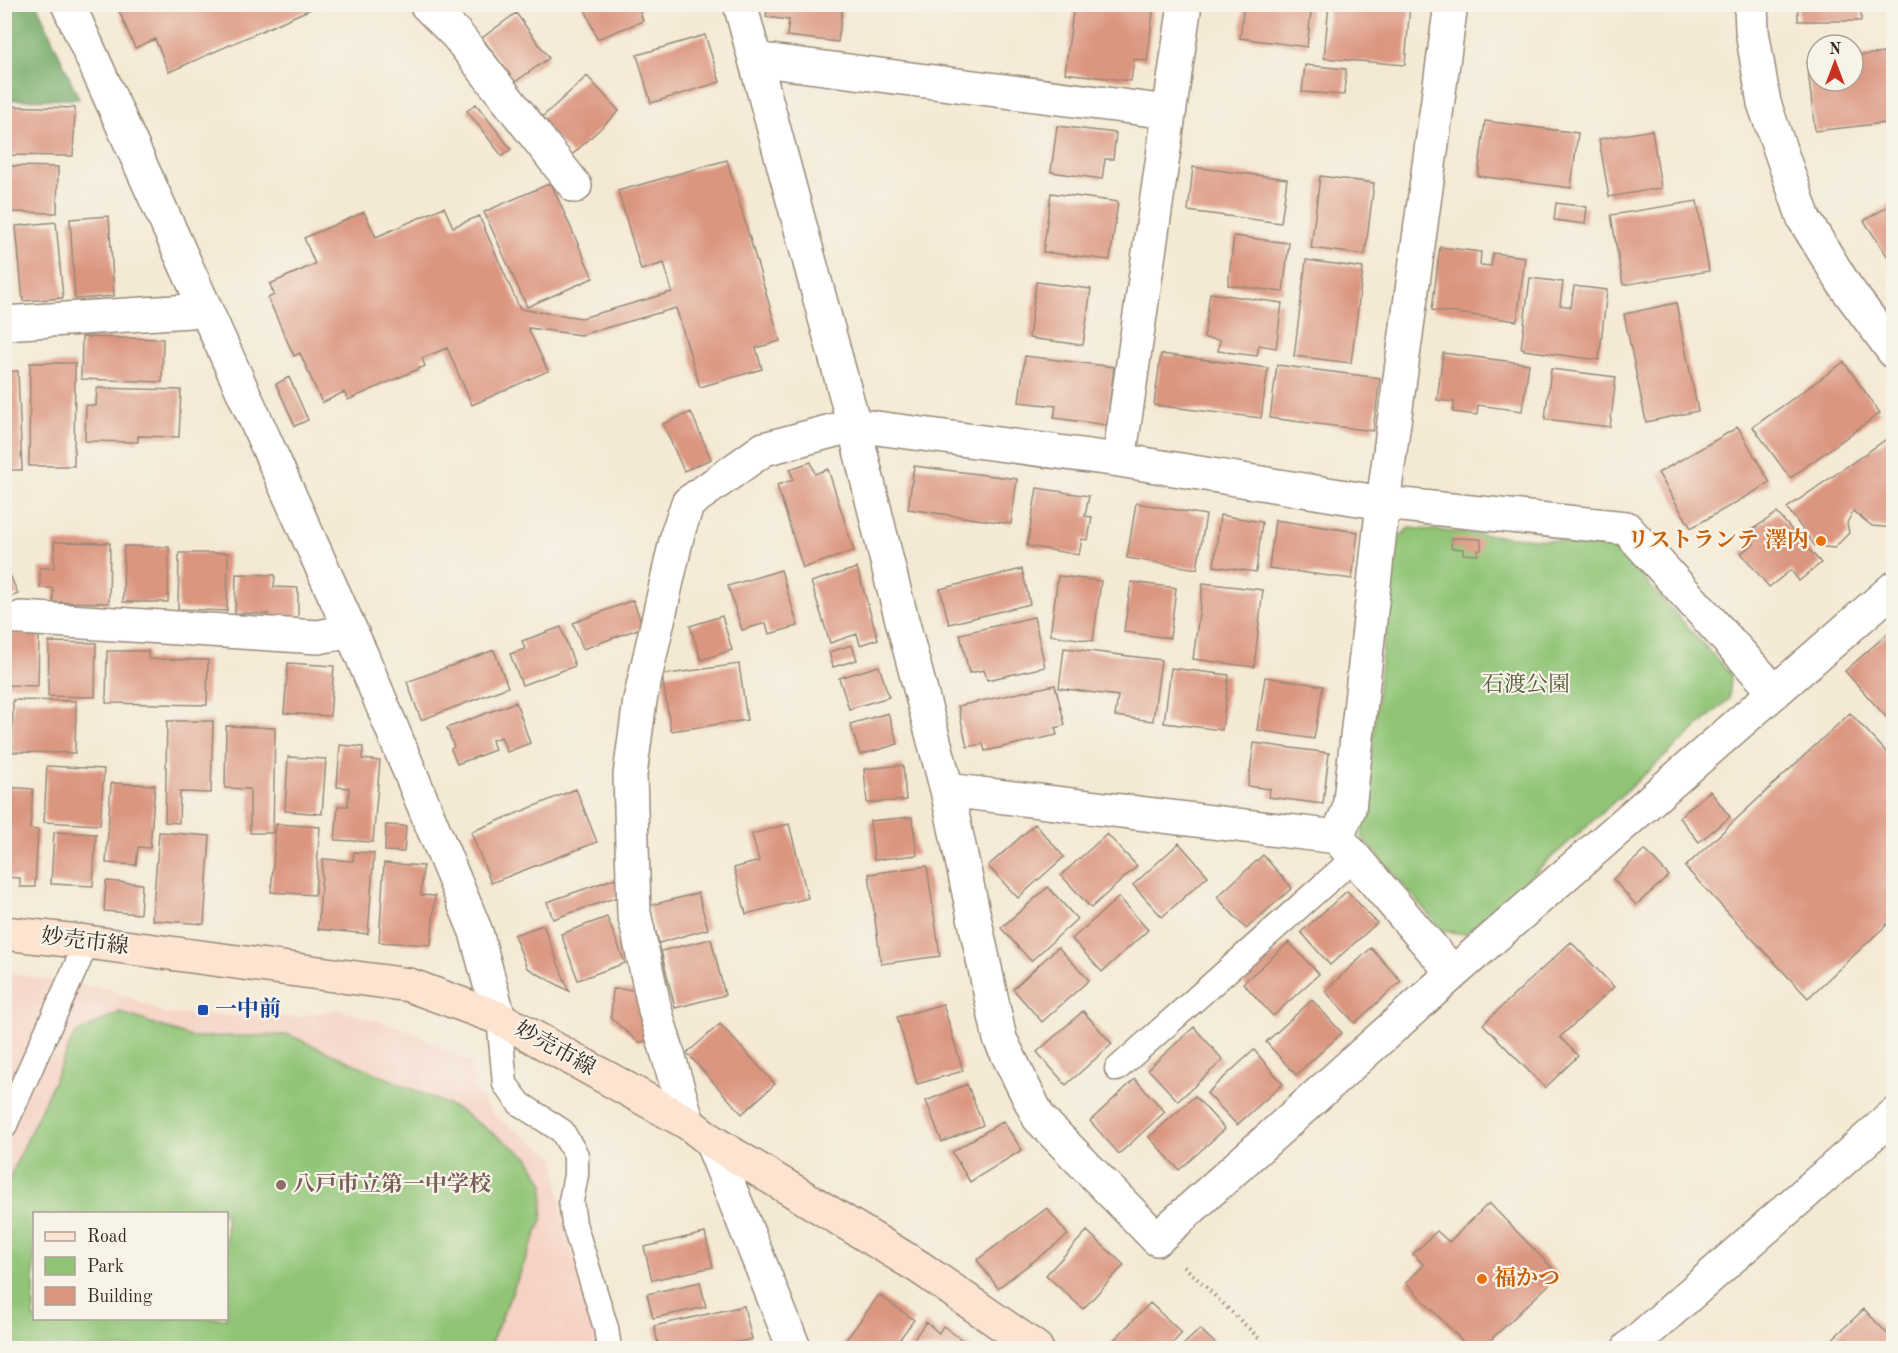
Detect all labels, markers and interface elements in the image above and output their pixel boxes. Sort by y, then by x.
north arrow [1805,33,1865,93]
text: N [1829,42,1842,58]
place label: リストランテ 澤内 [1627,528,1809,552]
marker: リストランテ 澤内 [1814,534,1828,548]
park label: 石渡公園 [1482,672,1570,696]
street label: 妙売市線 [40,924,130,958]
place label: 一中前 [215,997,281,1021]
marker: 一中前 [196,1003,210,1017]
street label: 妙売市線 [511,1016,600,1080]
place label: 八戸市立第一中学校 [293,1172,491,1196]
marker: 八戸市立第一中学校 [274,1178,288,1192]
legend [33,1212,228,1320]
text: Road [87,1228,127,1246]
text: Park [87,1258,124,1276]
place label: 福かつ [1494,1266,1560,1290]
marker: 福かつ [1475,1272,1489,1286]
text: Building [87,1288,153,1306]

